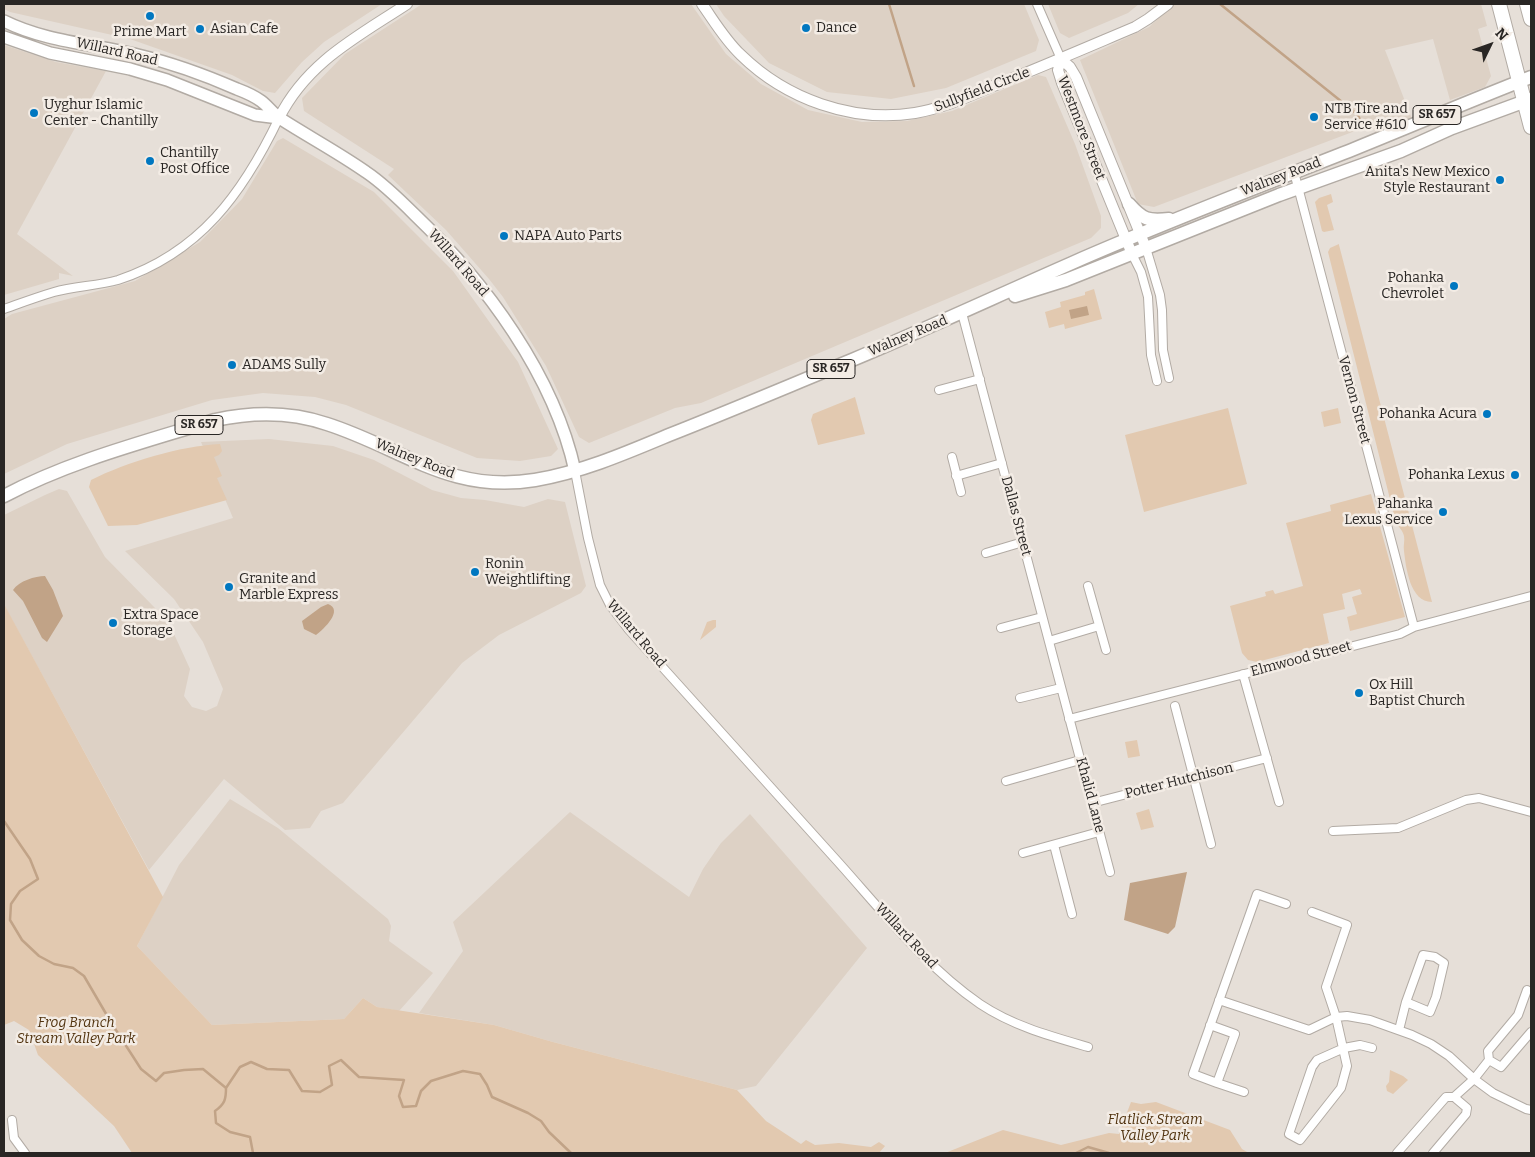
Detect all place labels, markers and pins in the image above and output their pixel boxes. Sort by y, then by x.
marker: Prime Mart [144,10,156,22]
place label: Dance [816,20,857,36]
place label: Asian Cafe [210,21,278,37]
marker: Dance [800,22,812,34]
marker: Asian Cafe [194,23,206,35]
place label: Prime Mart [113,24,187,40]
place label: Uyghur Islamic Center - Chantilly [44,97,158,130]
place label: NTB Tire and Service #610 [1324,101,1408,134]
marker: Uyghur Islamic Center - Chantilly [28,107,40,119]
marker: NTB Tire and Service #610 [1308,111,1320,123]
place label: Chantilly Post Office [160,145,230,178]
marker: Chantilly Post Office [144,155,156,167]
place label: Anita's New Mexico Style Restaurant [1365,164,1490,196]
marker: Anita's New Mexico Style Restaurant [1494,174,1506,186]
place label: NAPA Auto Parts [514,228,622,244]
marker: NAPA Auto Parts [498,230,510,242]
place label: Pohanka Chevrolet [1381,270,1444,302]
marker: Pohanka Chevrolet [1448,280,1460,292]
place label: ADAMS Sully [242,357,326,373]
marker: ADAMS Sully [226,359,238,371]
place label: Pohanka Acura [1379,406,1477,422]
marker: Pohanka Acura [1481,408,1493,420]
place label: Pohanka Lexus [1408,467,1505,483]
marker: Pohanka Lexus [1509,469,1521,481]
place label: Pahanka Lexus Service [1344,496,1433,528]
marker: Pahanka Lexus Service [1437,506,1449,518]
place label: Ronin Weightlifting [485,556,571,588]
marker: Ronin Weightlifting [469,566,481,578]
place label: Granite and Marble Express [239,571,339,604]
marker: Granite and Marble Express [223,581,235,593]
place label: Extra Space Storage [123,607,199,640]
marker: Extra Space Storage [107,617,119,629]
place label: Ox Hill Baptist Church [1369,677,1465,710]
marker: Ox Hill Baptist Church [1353,687,1365,699]

